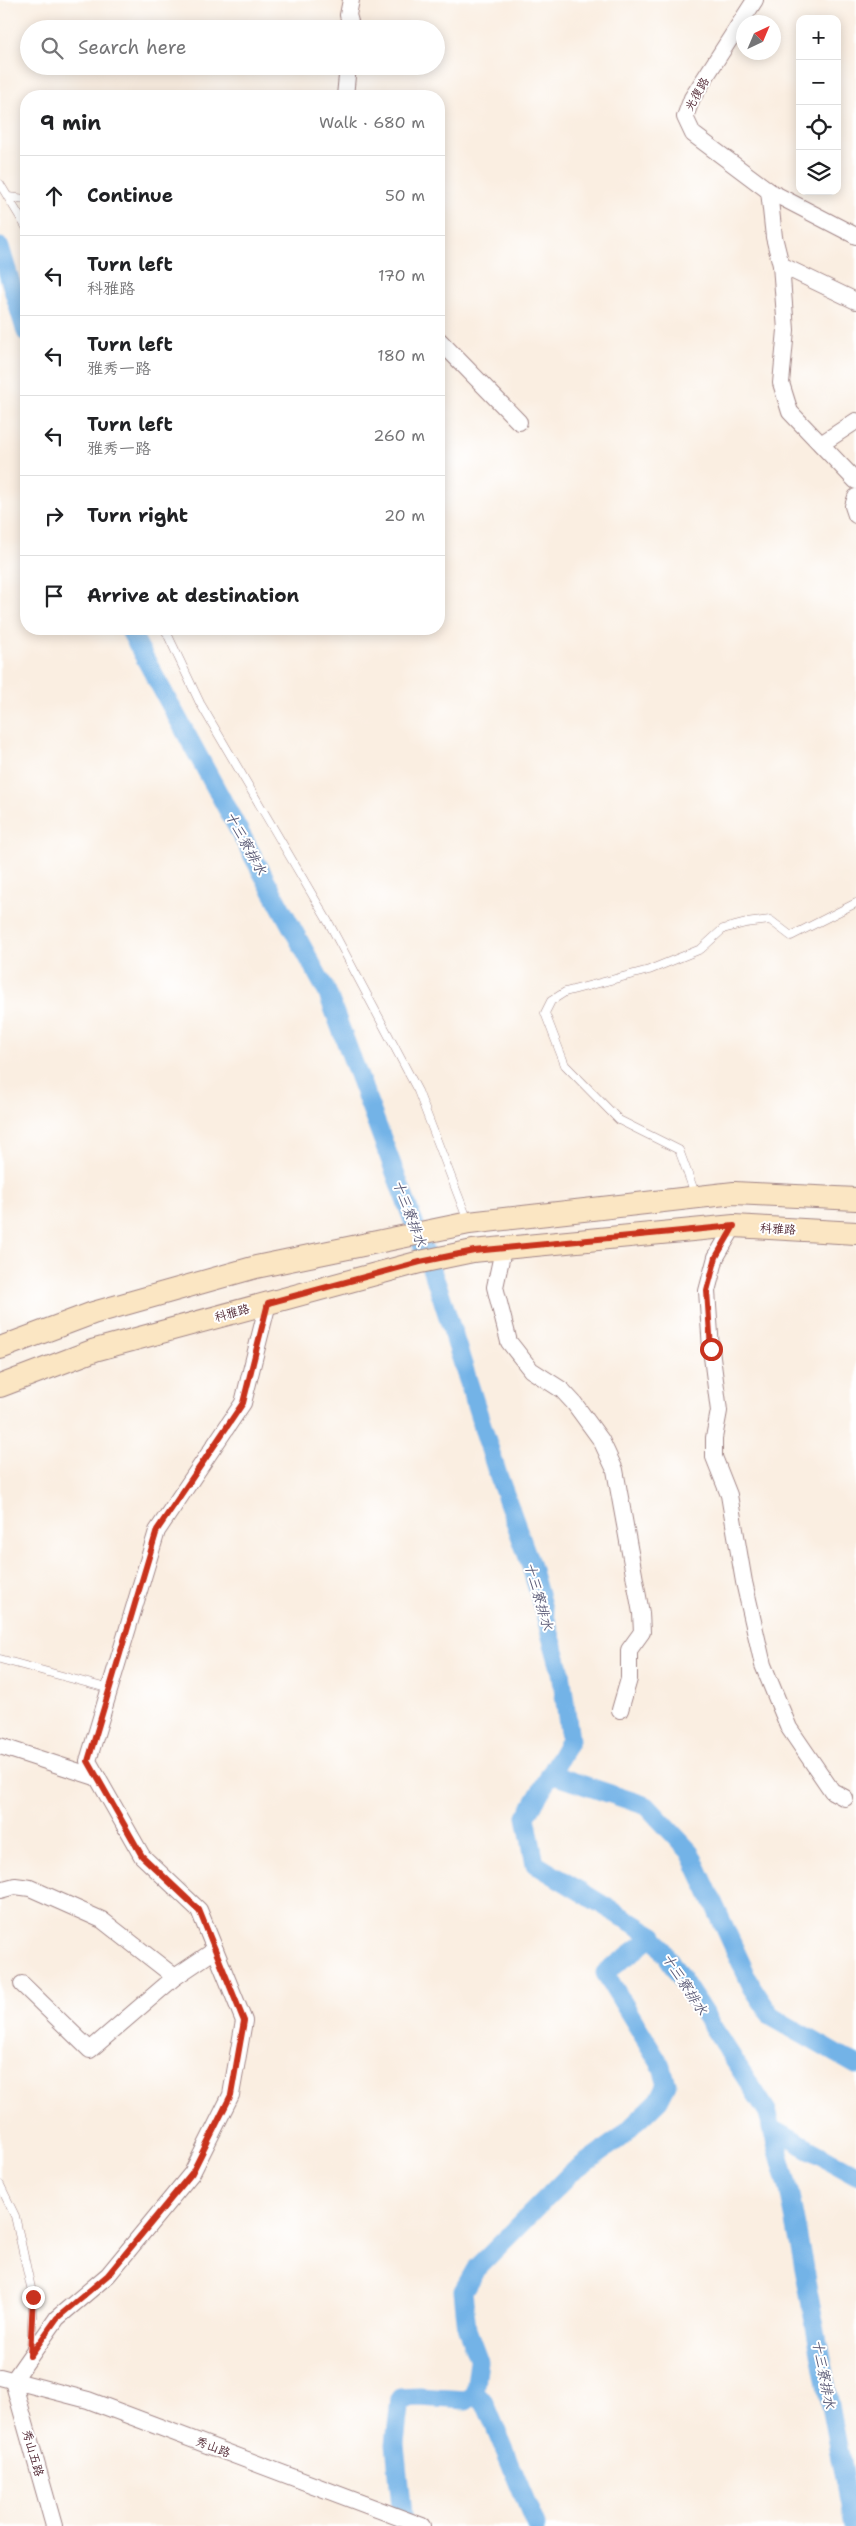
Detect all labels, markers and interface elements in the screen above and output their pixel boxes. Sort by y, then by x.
north arrow [736,15,781,60]
map controls [796,15,841,195]
button: + [796,15,841,60]
search box [20,20,445,75]
icon: search [38,34,66,62]
text: Search here [78,35,187,60]
button: − [796,60,841,105]
street label: 光復路 [681,74,713,114]
button: locate [796,105,841,150]
text: 9 min [40,109,101,137]
text: Walk · 680 m [319,112,425,133]
button: layers [796,150,841,195]
icon: ahead [40,182,68,210]
text: Continue [87,183,173,208]
text: 50 m [385,185,425,206]
text: Turn left [87,252,173,277]
icon: left [40,262,68,290]
text: 170 m [378,265,425,286]
text: 科雅路 [87,278,135,299]
text: Turn left [87,332,173,357]
icon: left [40,342,68,370]
text: 180 m [377,345,425,366]
text: 雅秀一路 [87,358,151,379]
text: Turn left [87,412,173,437]
icon: left [40,422,68,450]
text: 260 m [373,425,425,446]
text: 雅秀一路 [87,438,151,459]
icon: right [40,502,68,530]
text: Turn right [87,503,188,528]
text: 20 m [384,505,425,526]
icon: arrive [40,582,68,610]
text: Arrive at destination [87,583,299,608]
water label: 十三寮排水 [221,808,271,879]
water label: 十三寮排水 [389,1177,431,1250]
street label: 科雅路 [760,1220,796,1238]
street label: 科雅路 [213,1301,251,1325]
route start [700,1338,723,1361]
water label: 十三寮排水 [521,1560,558,1633]
water label: 十三寮排水 [658,1950,712,2019]
route end [22,2286,45,2309]
water label: 十三寮排水 [808,2338,840,2411]
street label: 秀山五路 [19,2428,47,2478]
street label: 秀山路 [193,2433,233,2461]

